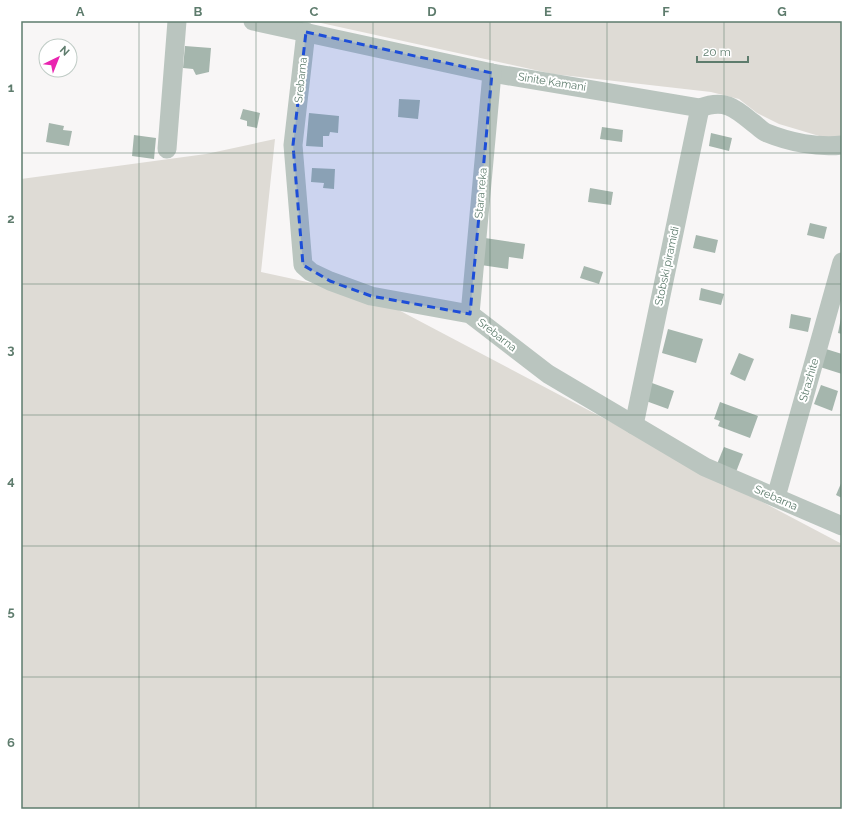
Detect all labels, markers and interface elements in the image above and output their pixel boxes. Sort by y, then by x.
text: A [76,4,85,19]
text: B [194,4,203,19]
text: C [310,4,319,19]
text: D [427,4,437,19]
text: E [544,4,552,19]
text: F [662,4,670,19]
text: G [777,4,787,19]
north arrow [38,38,78,78]
scale bar [697,38,748,64]
text: N [57,43,72,59]
text: 20 m [703,45,731,59]
street label: Srebarna [292,57,310,103]
street label: Sinite Kamani [517,70,587,94]
text: 1 [8,80,15,95]
street label: Stara reka [472,167,490,219]
text: 2 [7,211,15,226]
street label: Stobski piramidi [652,225,682,307]
street label: Srebarna [475,316,519,354]
text: 3 [7,342,15,357]
street label: Strazhite [797,356,822,403]
text: 4 [7,473,15,488]
street label: Srebarna [752,483,800,513]
text: 5 [7,604,15,619]
text: 6 [7,735,15,750]

